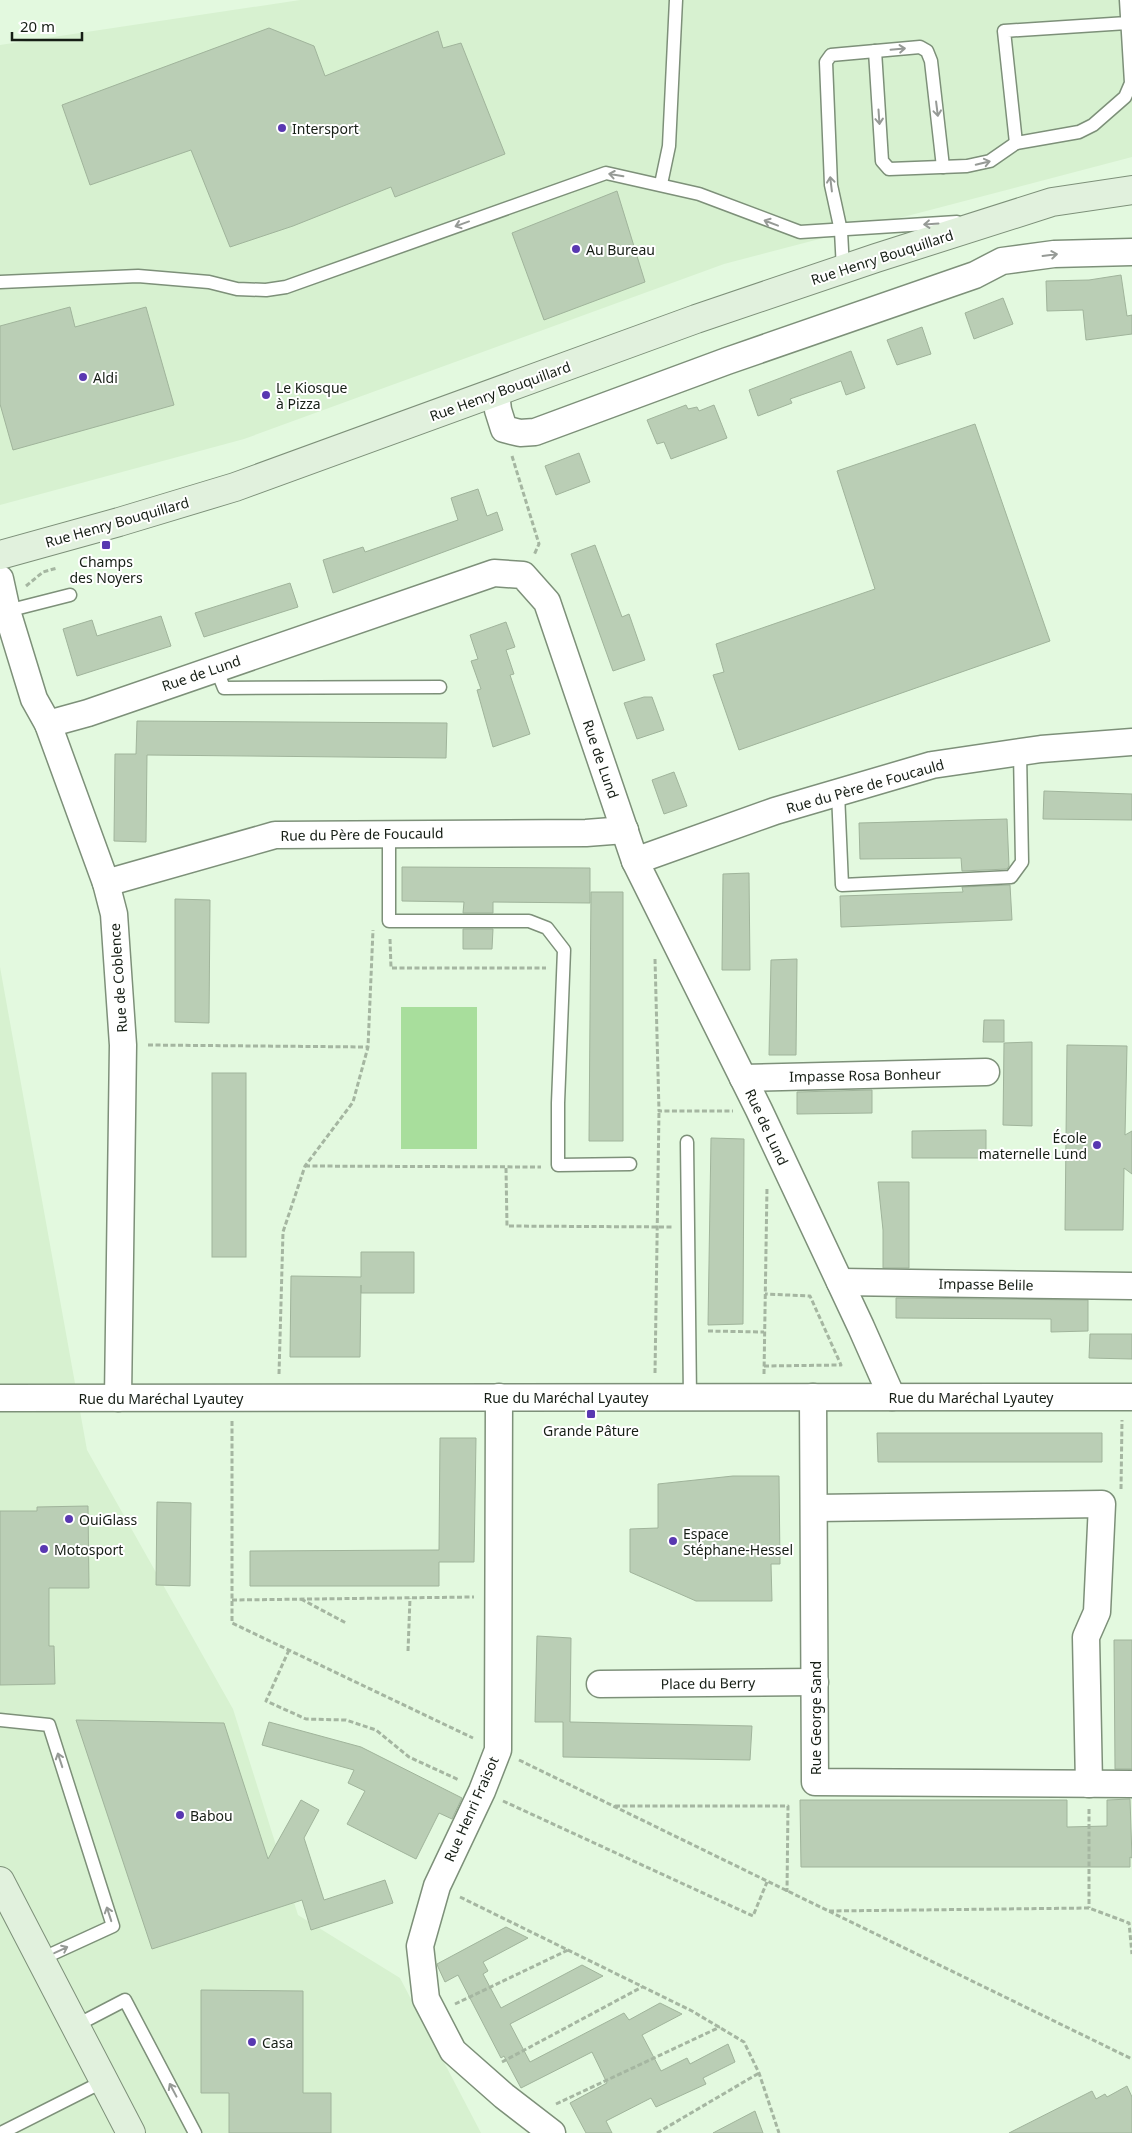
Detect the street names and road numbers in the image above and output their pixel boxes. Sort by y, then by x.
street label: Rue Henry Bouquillard [808,225,956,289]
street label: Rue Henry Bouquillard [427,357,573,425]
street label: Rue Henry Bouquillard [43,492,191,552]
street label: Rue de Lund [159,651,243,695]
street label: Rue de Lund [579,717,623,801]
street label: Rue du Père de Foucauld [784,754,946,818]
street label: Rue du Père de Foucauld [280,823,444,845]
street label: Rue de Coblence [105,922,131,1033]
street label: Impasse Rosa Bonheur [789,1064,941,1086]
street label: Rue de Lund [741,1086,793,1168]
street label: Impasse Belile [938,1274,1034,1294]
street label: Rue du Maréchal Lyautey [483,1388,649,1407]
street label: Rue du Maréchal Lyautey [888,1388,1054,1407]
street label: Rue du Maréchal Lyautey [78,1389,244,1408]
street label: Rue George Sand [806,1661,825,1775]
street label: Place du Berry [660,1673,756,1693]
street label: Rue Henri Fraisot [439,1753,503,1865]

